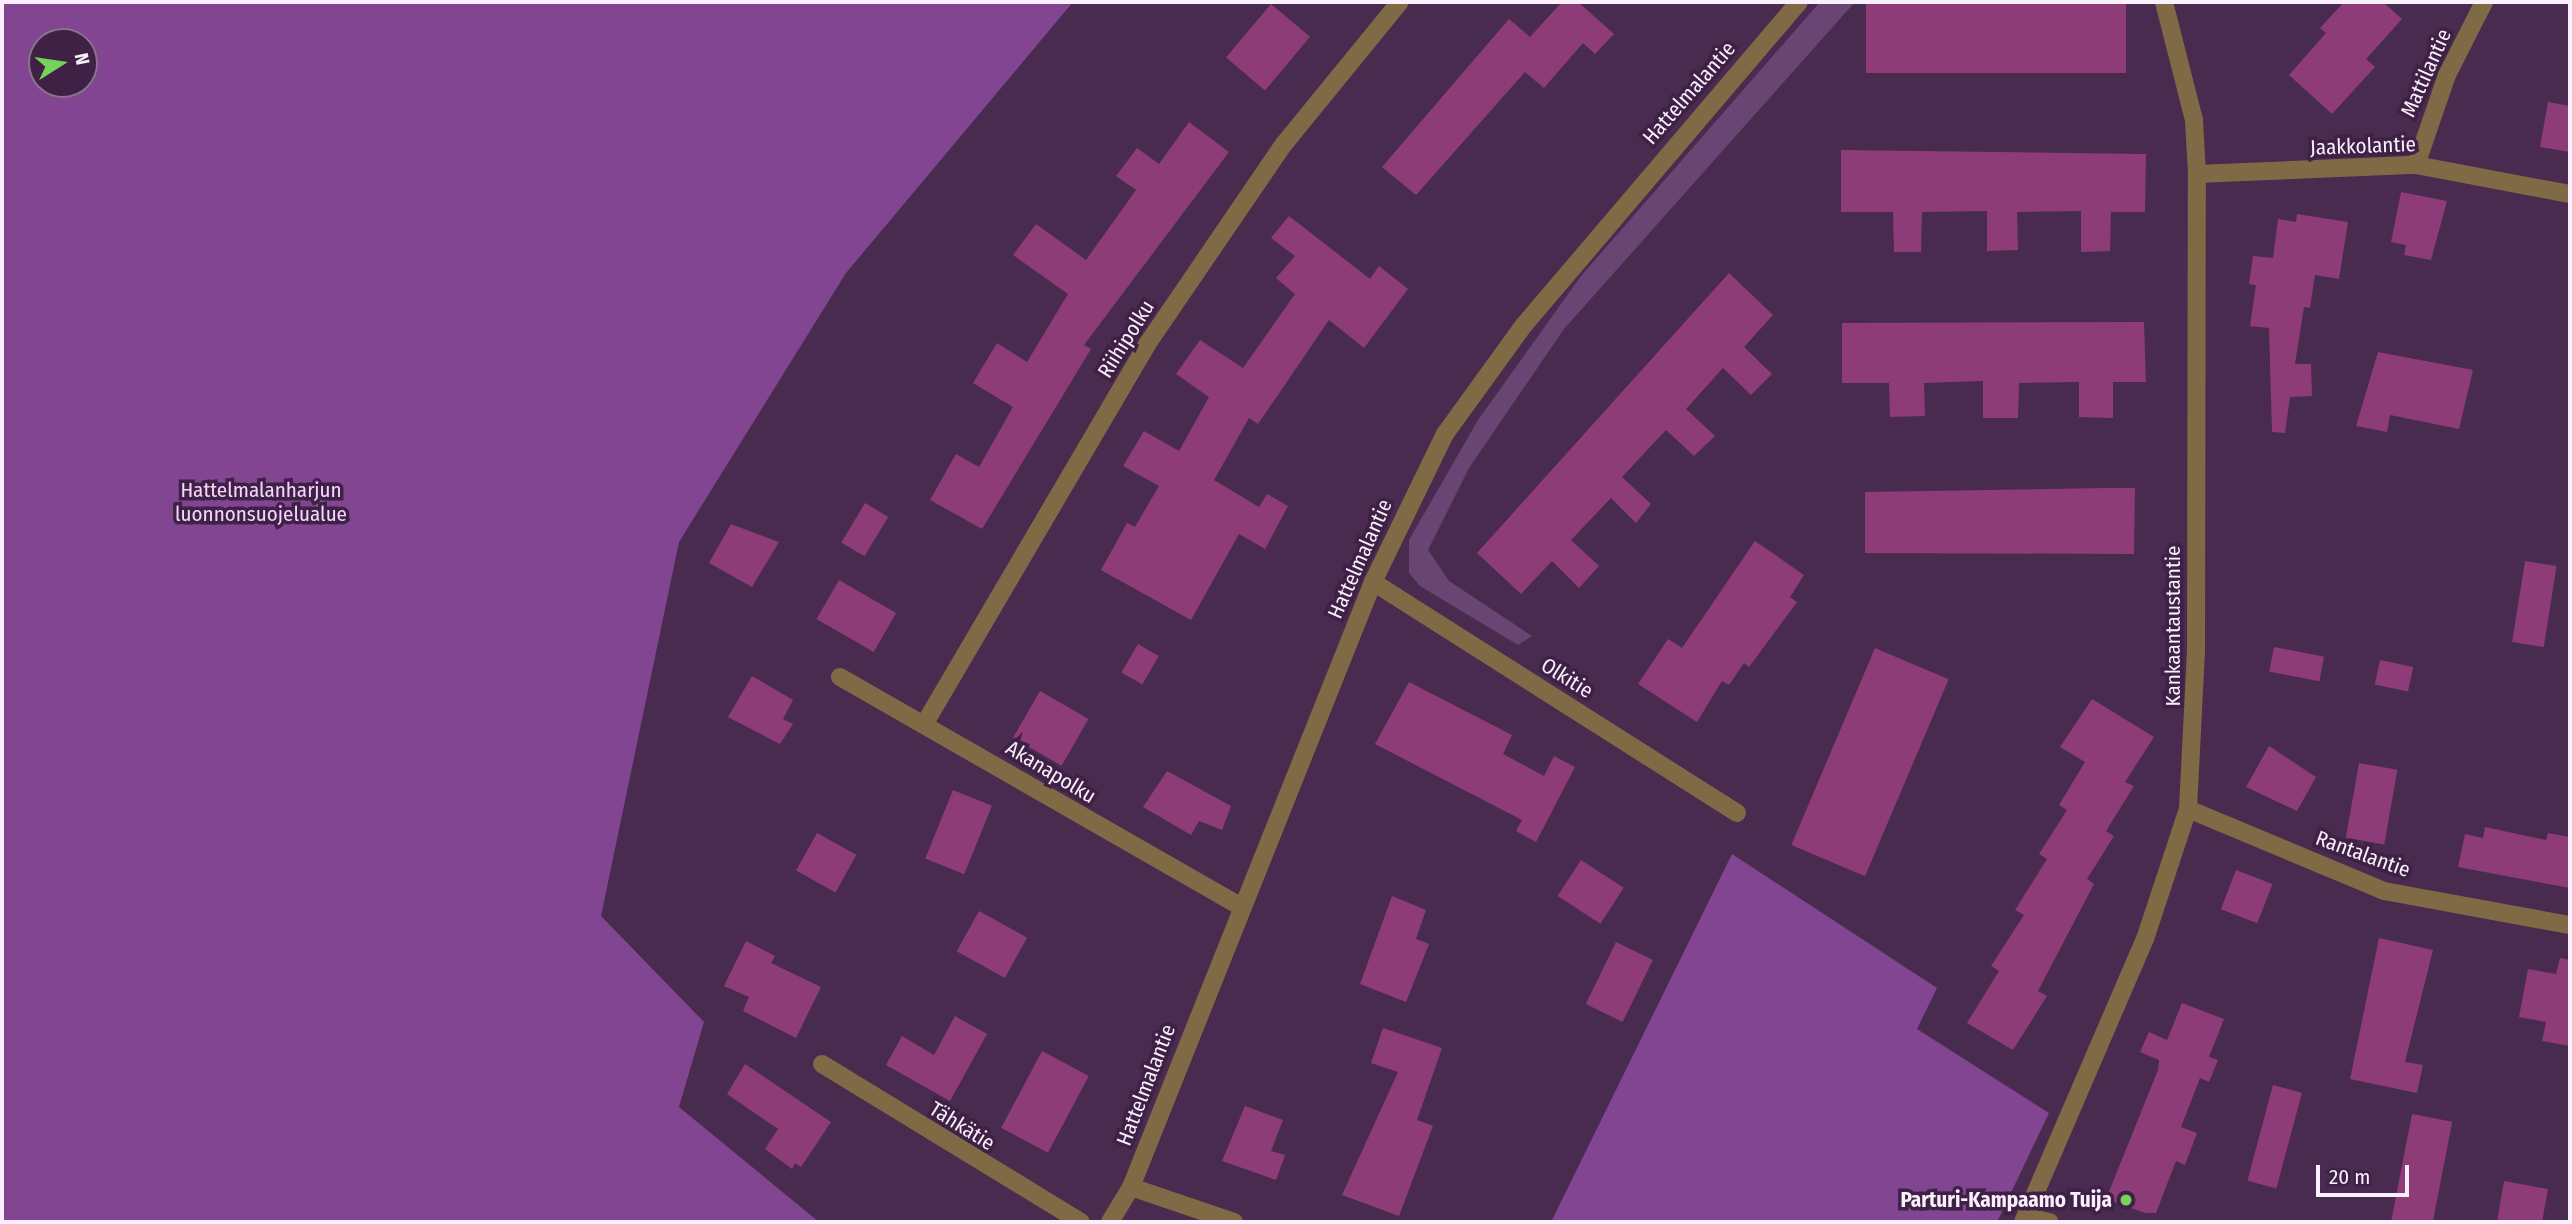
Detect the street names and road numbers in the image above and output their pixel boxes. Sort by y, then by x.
street label: Mattilantie [2395,25,2457,121]
street label: Hattelmalantie [1638,36,1740,150]
street label: Jaakkolantie [2310,132,2416,160]
street label: Riihipolku [1092,296,1160,382]
street label: Hattelmalantie [1322,495,1398,623]
street label: Kankaantaustantie [2160,546,2186,706]
street label: Olkitie [1536,652,1598,704]
street label: Akanapolku [1001,735,1101,809]
street label: Rantalantie [2312,825,2414,883]
street label: Hattelmalantie [1111,1021,1181,1149]
street label: Tähkätie [925,1096,999,1156]

